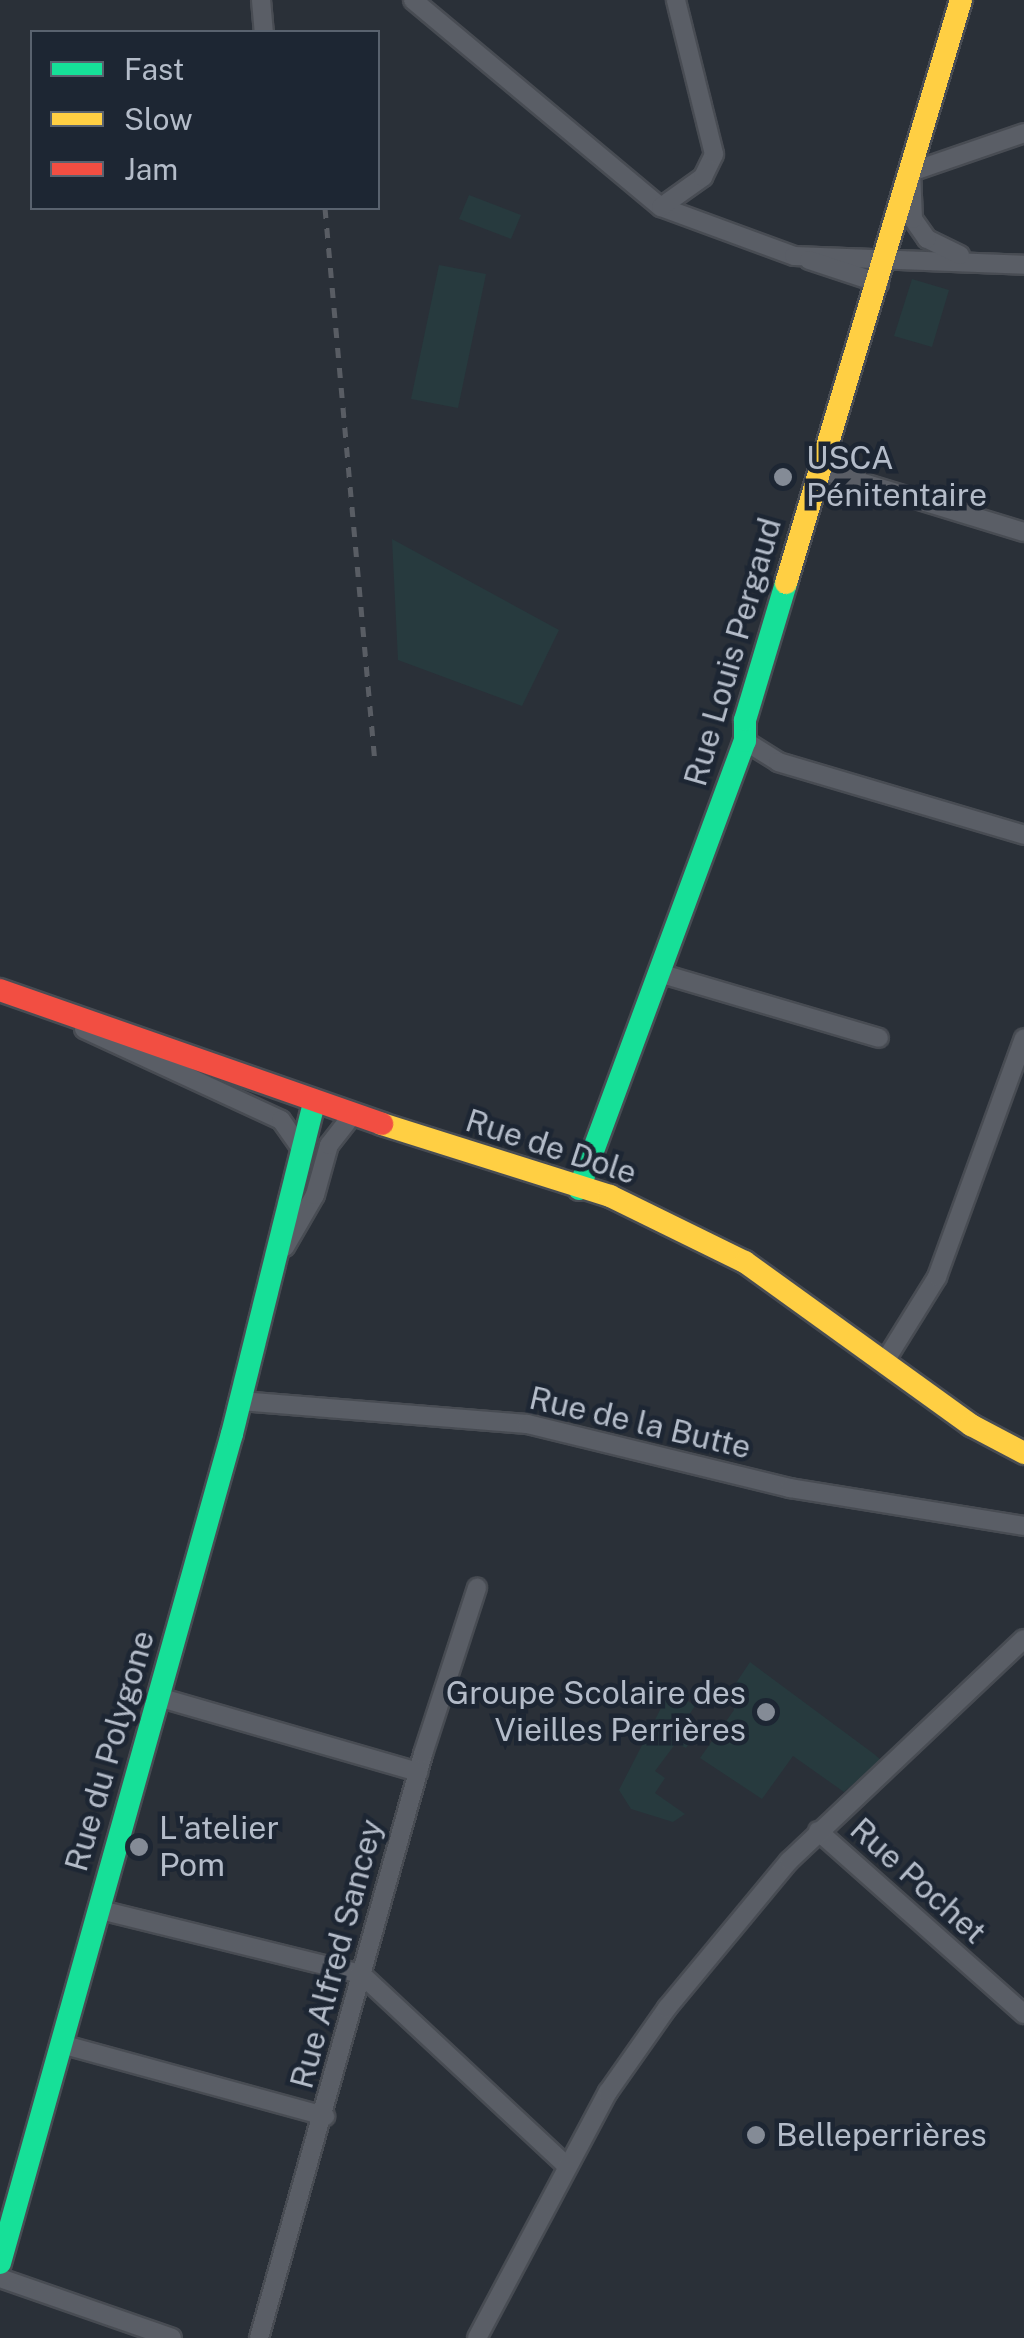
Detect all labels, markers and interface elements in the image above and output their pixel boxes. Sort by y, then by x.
legend [30,30,380,210]
text: Fast [124,51,184,87]
text: Slow [124,101,193,137]
text: Jam [124,151,178,187]
place label: USCA Pénitentaire [806,440,987,515]
marker: USCA Pénitentaire [770,464,796,490]
street label: Rue Louis Pergaud [676,513,790,791]
street label: Rue de Dole [460,1101,642,1193]
street label: Rue de la Butte [525,1379,755,1467]
street label: Rue du Polygone [57,1626,163,1876]
place label: Groupe Scolaire des Vieilles Perrières [445,1675,746,1750]
marker: Groupe Scolaire des Vieilles Perrières [755,1701,777,1723]
place label: L'atelier Pom [159,1810,279,1885]
street label: Rue Pochet [842,1810,994,1952]
street label: Rue Alfred Sancey [283,1815,391,2093]
marker: L'atelier Pom [128,1836,150,1858]
place label: Belleperrières [776,2116,987,2154]
marker: Belleperrières [745,2124,767,2146]

